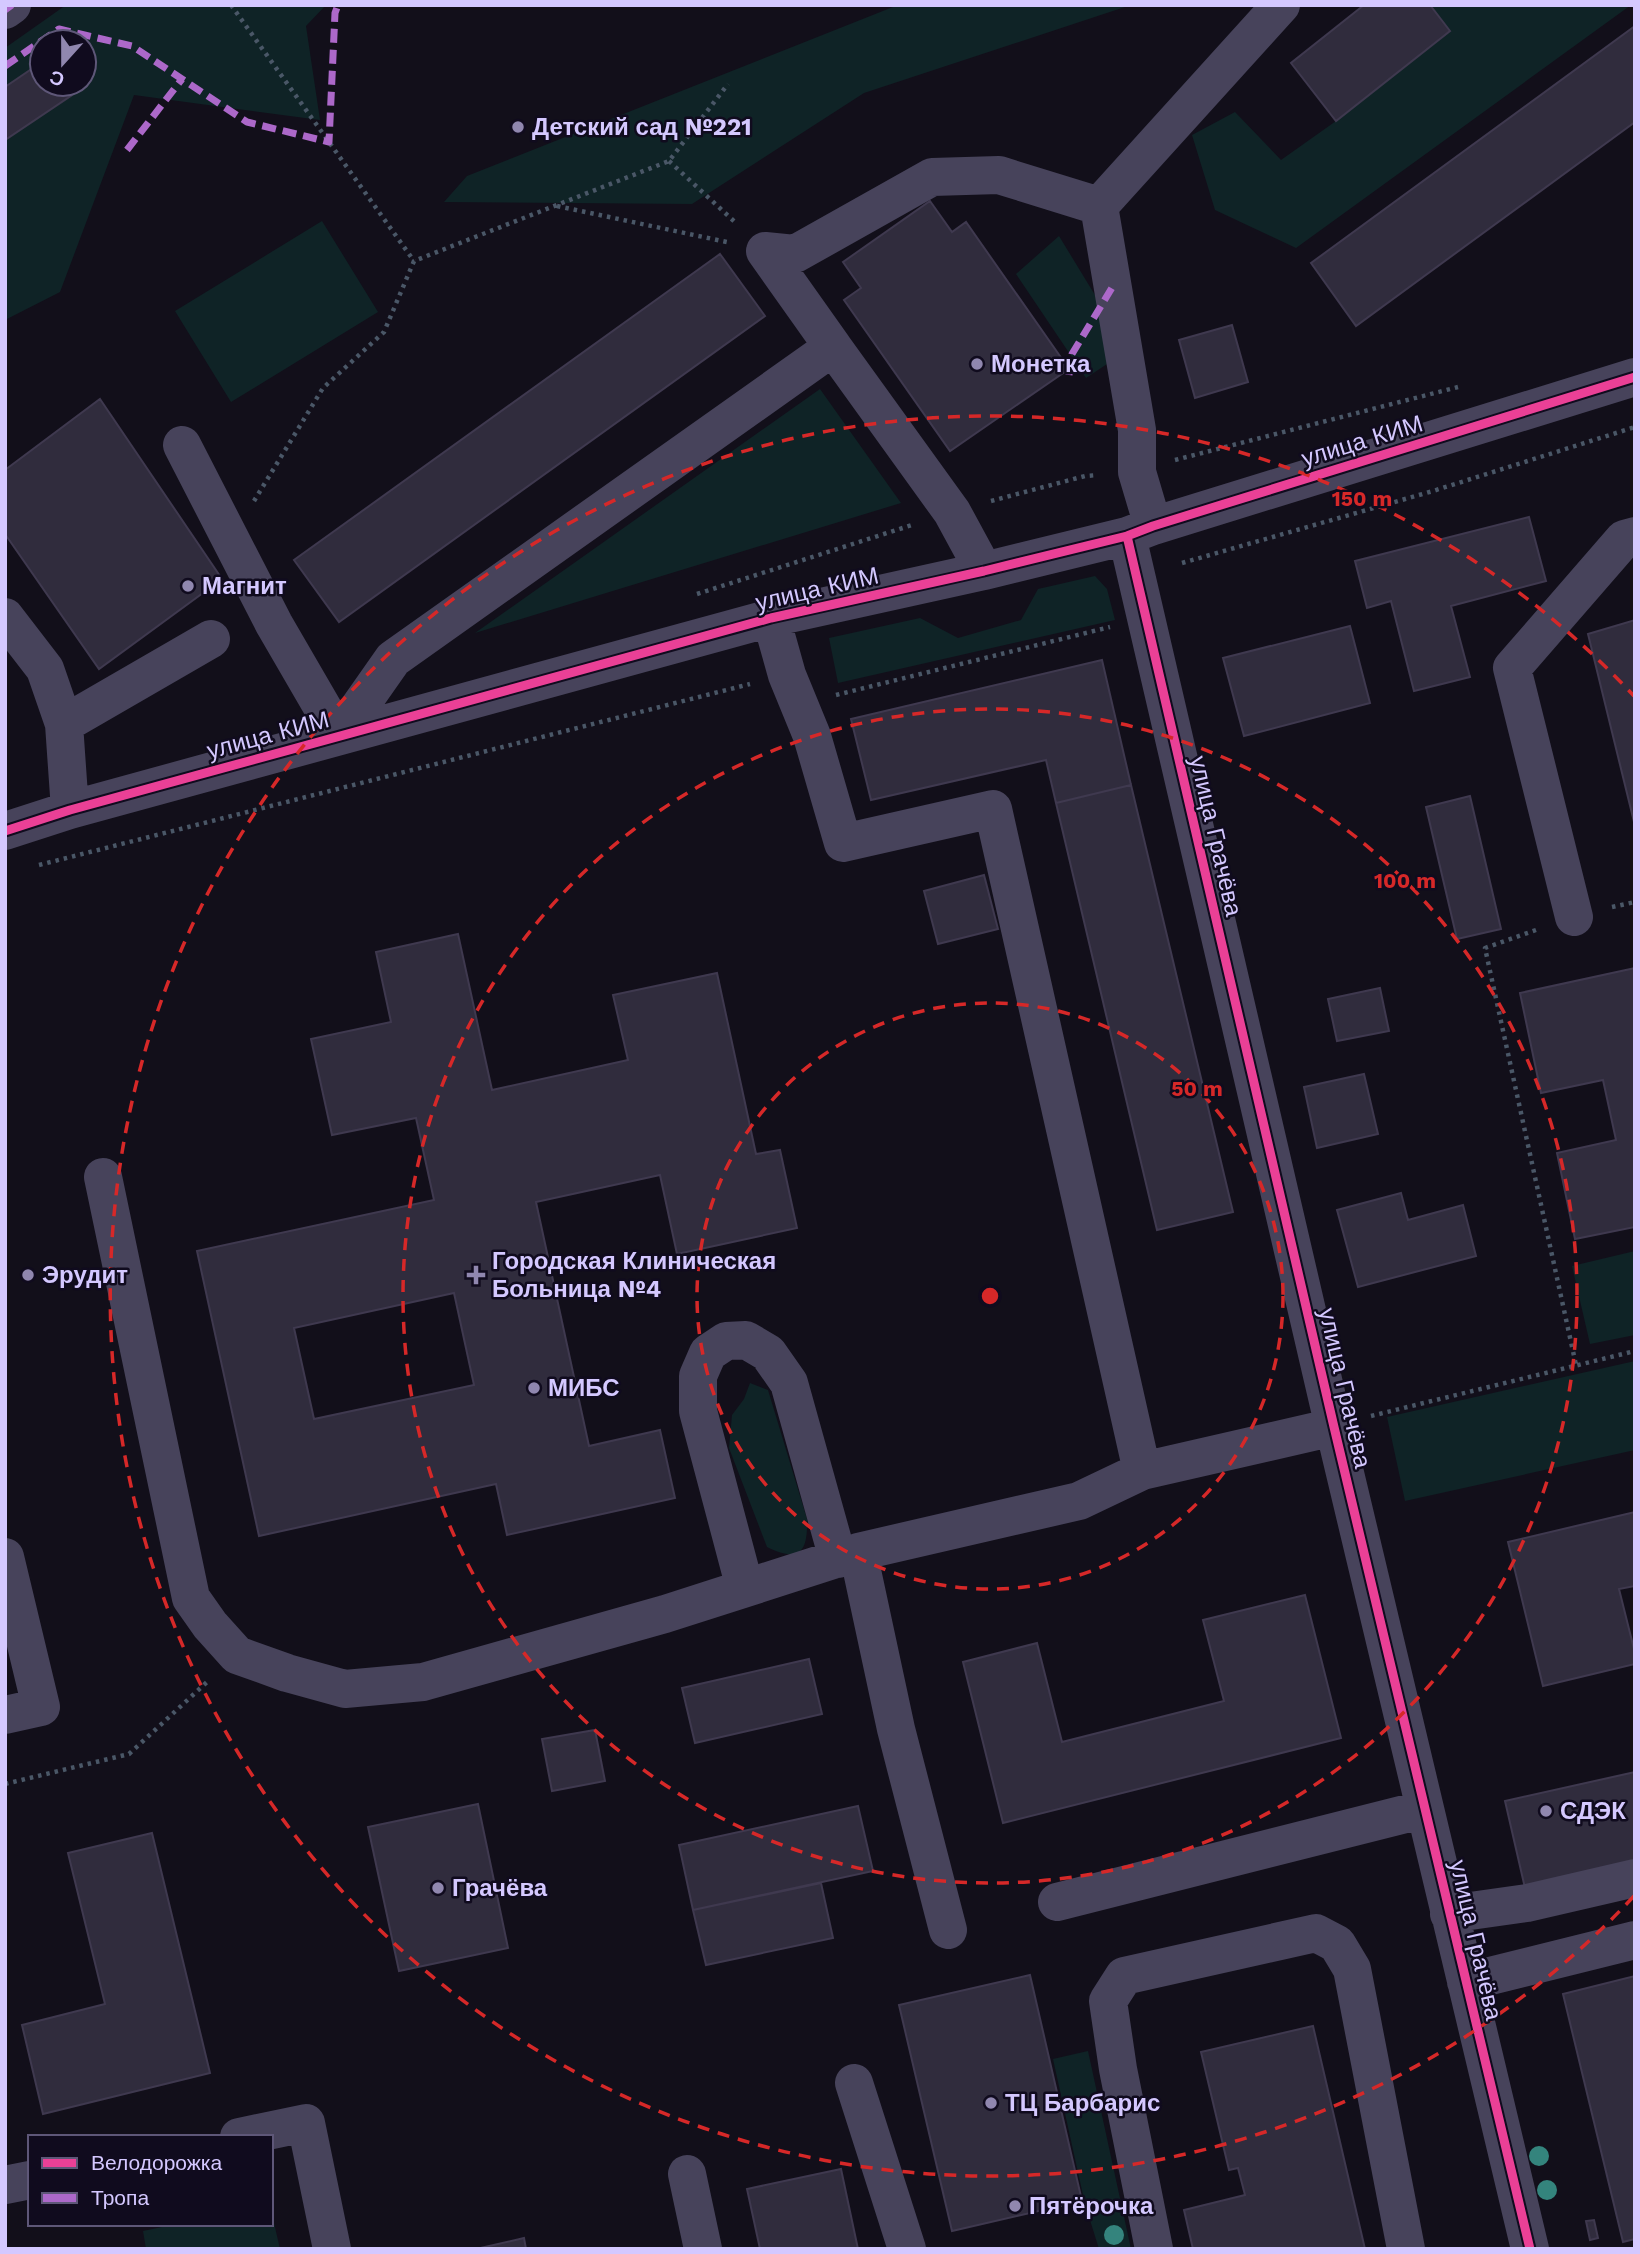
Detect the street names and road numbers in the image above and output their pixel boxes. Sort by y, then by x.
street label: улица КИМ [1298,409,1426,473]
street label: улица КИМ [753,561,881,617]
street label: улица КИМ [204,705,332,765]
street label: улица Грачёва [1184,753,1248,920]
street label: улица Грачёва [1313,1305,1377,1472]
street label: улица Грачёва [1444,1857,1508,2024]

